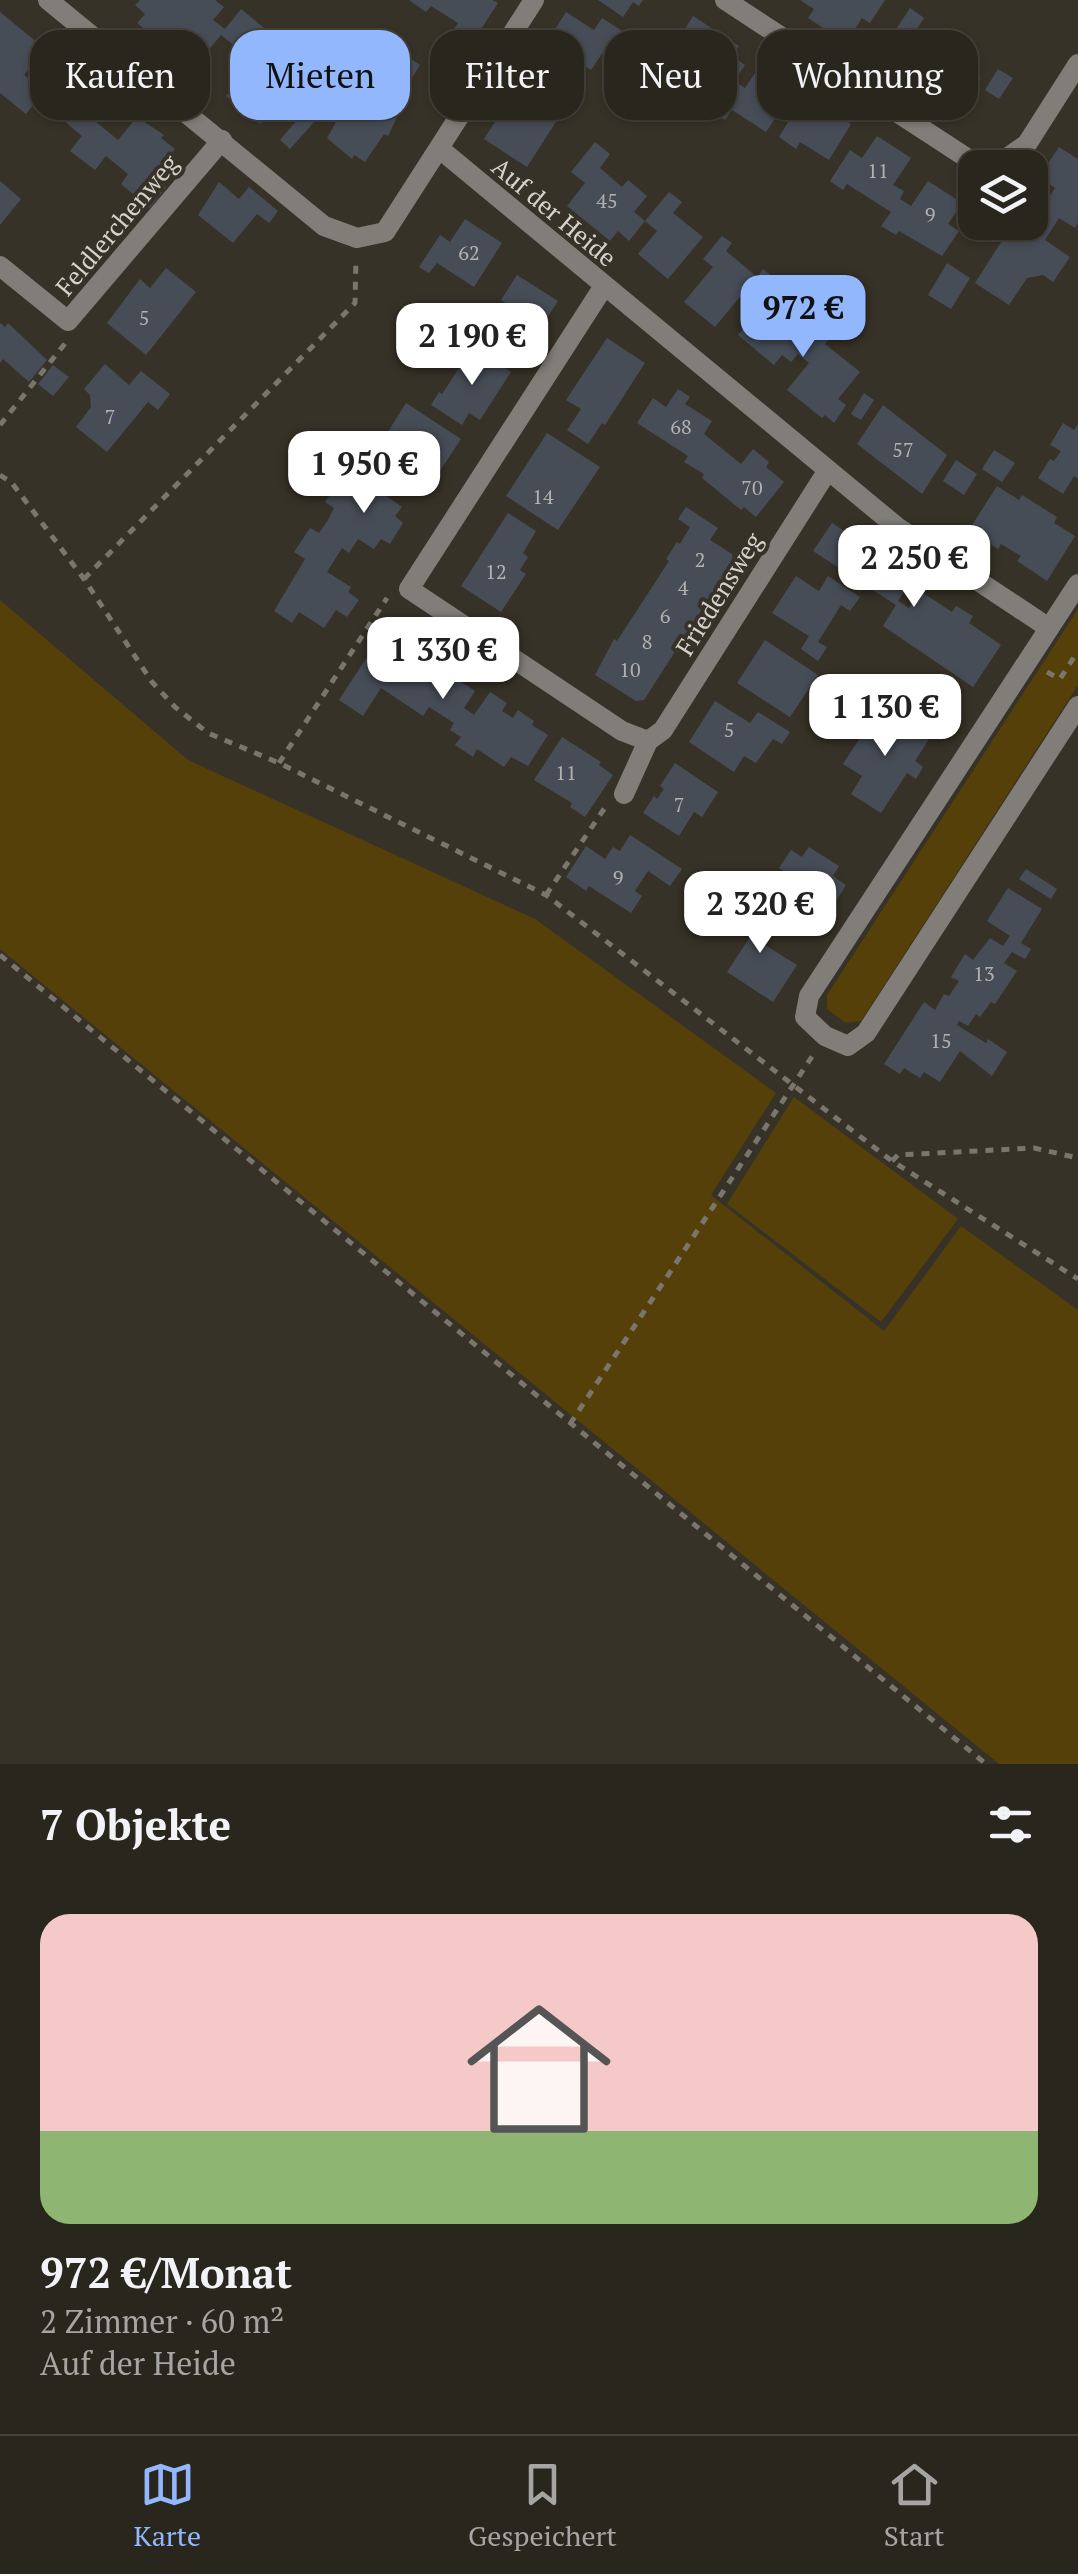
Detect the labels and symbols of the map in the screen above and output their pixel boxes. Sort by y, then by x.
street label: Feldlerchenweg [48,147,186,302]
street label: Auf der Heide [485,150,624,273]
house number: 11 [867,157,889,184]
house number: 45 [596,187,618,214]
house number: 9 [925,201,935,228]
house number: 62 [458,239,480,266]
pin: 972 € [733,275,873,360]
pin: 2 190 € [380,303,564,388]
house number: 5 [139,304,149,331]
house number: 7 [105,403,115,430]
house number: 68 [670,413,692,440]
pin: 1 950 € [272,431,456,516]
house number: 57 [892,436,914,463]
house number: 70 [741,474,763,501]
house number: 14 [532,483,554,510]
street label: Friedensweg [668,525,770,661]
pin: 2 250 € [822,525,1006,610]
house number: 2 [695,546,705,573]
house number: 12 [485,558,507,585]
house number: 4 [678,574,689,601]
house number: 6 [660,602,671,629]
pin: 1 330 € [351,617,535,702]
house number: 8 [642,628,652,655]
house number: 10 [619,656,641,683]
pin: 1 130 € [793,674,977,759]
house number: 5 [724,716,734,743]
house number: 11 [555,759,577,786]
house number: 7 [674,791,684,818]
house number: 9 [613,864,623,891]
pin: 2 320 € [668,871,852,956]
house number: 13 [973,960,995,987]
house number: 15 [930,1027,952,1054]

